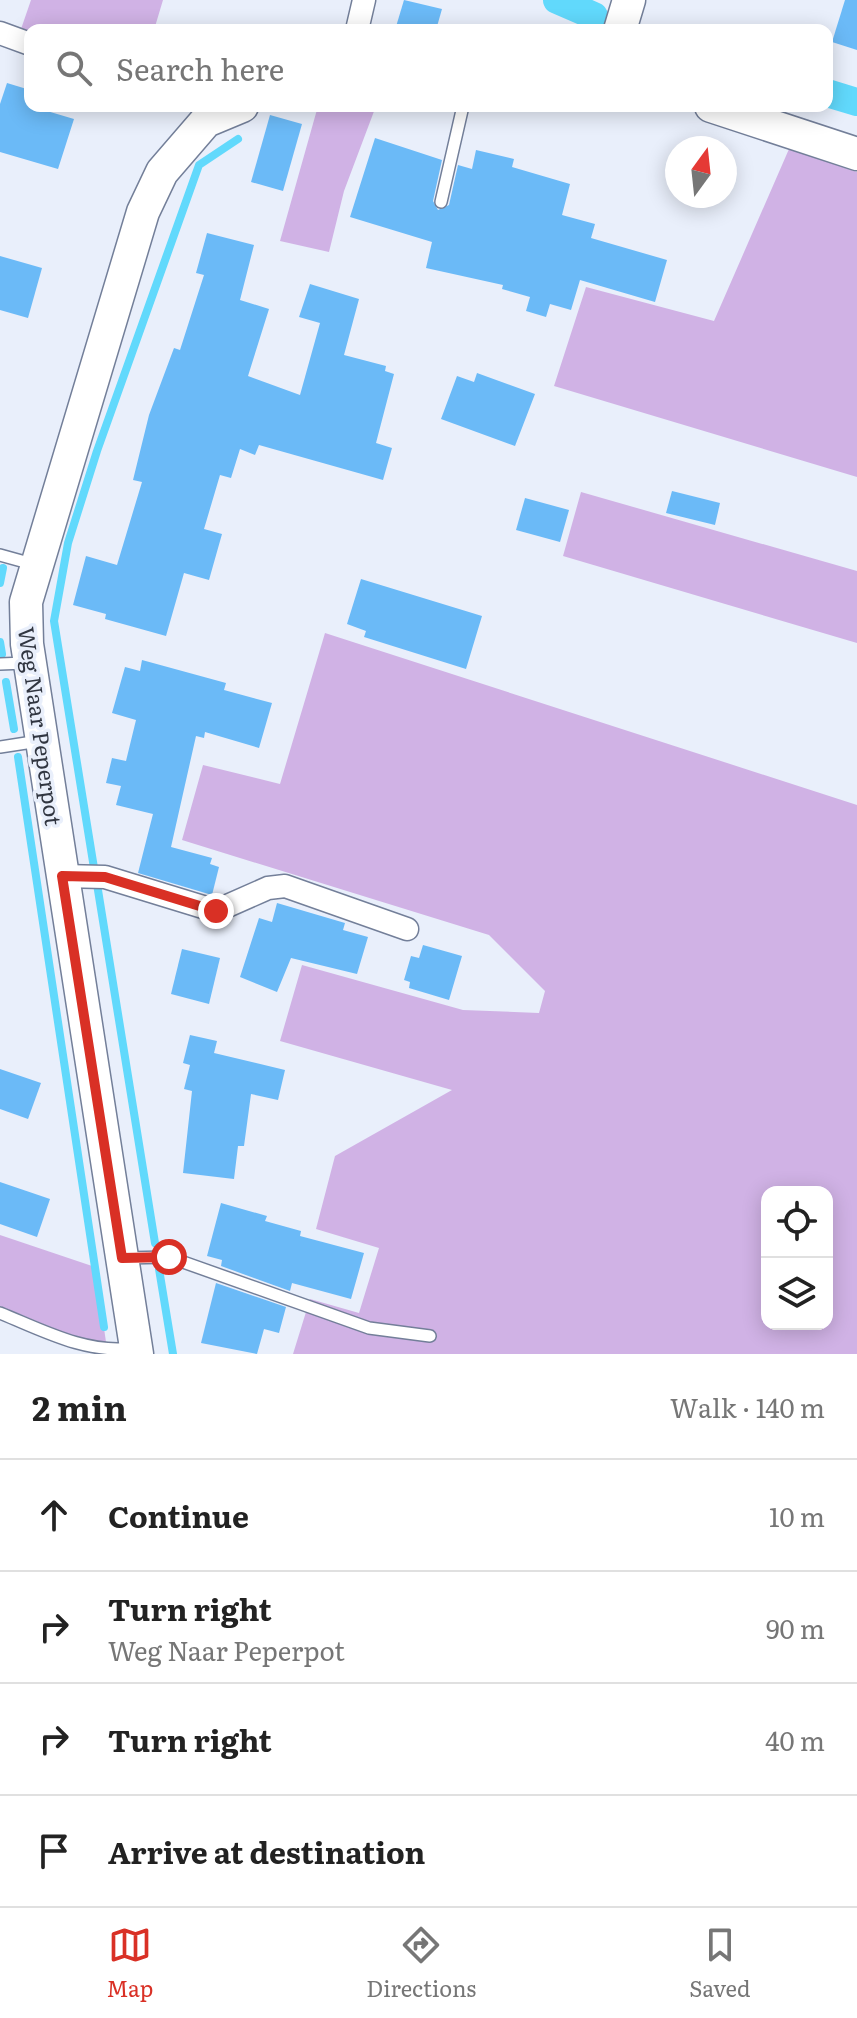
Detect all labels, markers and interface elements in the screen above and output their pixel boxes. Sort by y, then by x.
search box [24,24,833,112]
icon: search [52,46,96,90]
text: Search here [116,46,284,90]
north arrow [665,136,737,208]
street label: Weg Naar Peperpot [11,624,71,828]
route end [198,893,234,929]
map controls [761,1186,833,1330]
button: locate [761,1186,833,1258]
route start [151,1239,187,1275]
button: layers [761,1258,833,1330]
text: 2 min [32,1381,127,1431]
text: Walk · 140 m [670,1387,825,1426]
icon: ahead [32,1493,76,1537]
text: Continue [108,1493,249,1537]
text: 10 m [769,1496,825,1535]
text: Turn right [108,1586,272,1630]
icon: right [32,1605,76,1649]
text: 90 m [766,1608,825,1647]
text: Weg Naar Peperpot [108,1630,345,1669]
icon: right [32,1717,76,1761]
text: Turn right [108,1717,272,1761]
text: 40 m [765,1720,825,1759]
icon: arrive [32,1829,76,1873]
text: Arrive at destination [108,1829,425,1873]
tab: Map [106,1923,153,2004]
tab: Directions [366,1923,476,2004]
tab: Saved [689,1923,751,2004]

